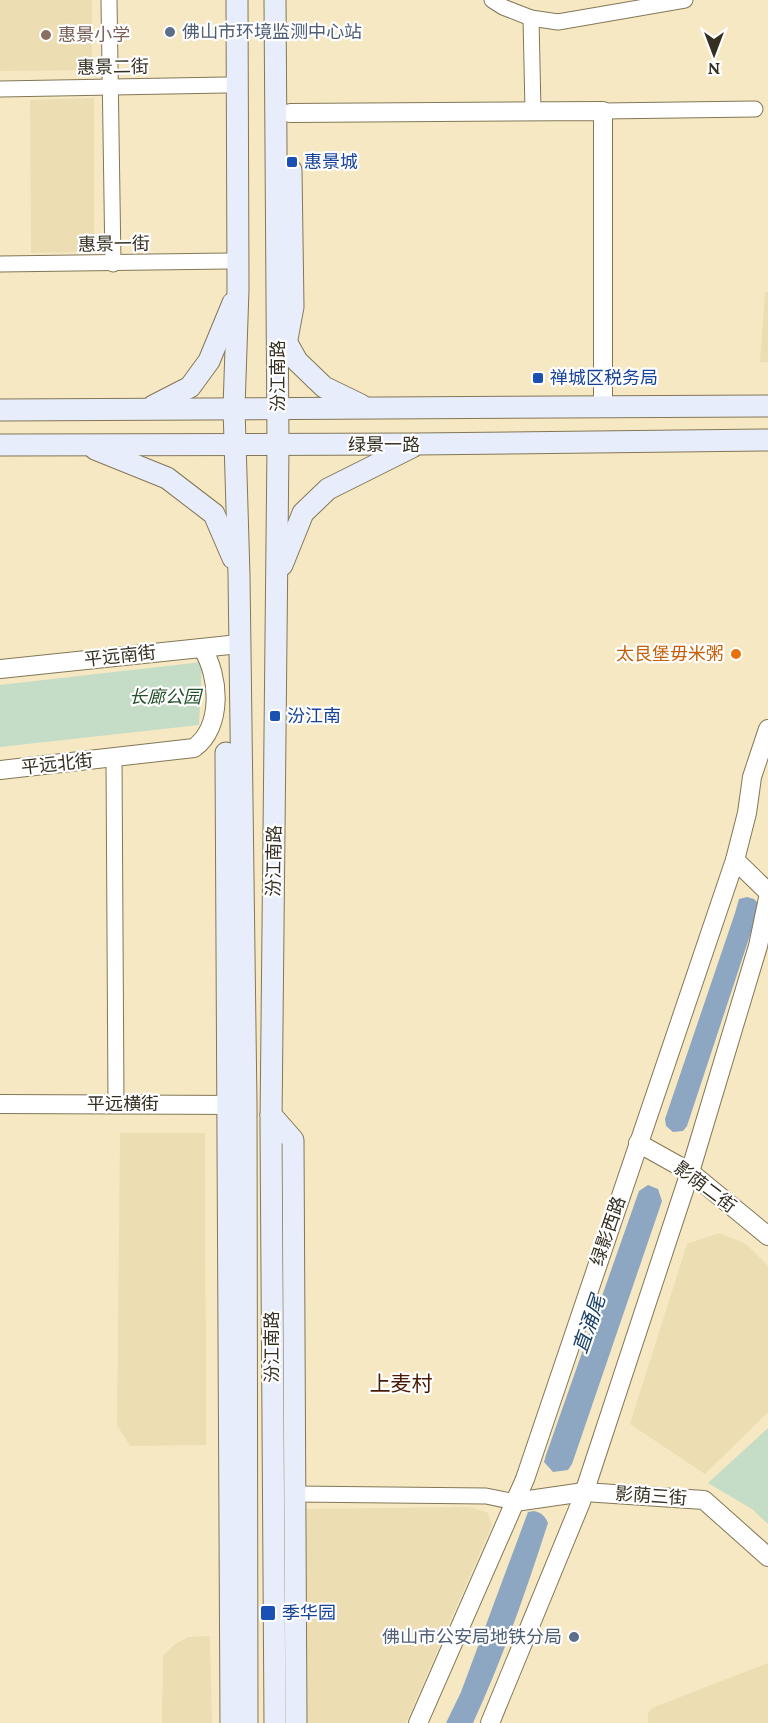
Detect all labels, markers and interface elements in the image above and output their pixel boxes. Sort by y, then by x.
place label: 佛山市环境监测中心站 [182,20,362,43]
place label: 惠景小学 [58,23,130,46]
north arrow [684,24,744,84]
marker: 佛山市环境监测中心站 [163,25,177,39]
marker: 惠景小学 [39,28,53,42]
street label: 惠景二街 [77,54,149,79]
text: N [708,59,720,79]
place label: 惠景城 [304,150,358,173]
marker: 惠景城 [285,155,299,169]
street label: 惠景一街 [78,231,150,256]
street label: 汾江南路 [266,340,289,412]
place label: 禅城区税务局 [550,366,658,389]
marker: 禅城区税务局 [531,371,545,385]
street label: 绿景一路 [348,433,420,456]
street label: 平远南街 [83,640,157,671]
place label: 太艮堡毋米粥 [616,642,724,665]
marker: 太艮堡毋米粥 [729,647,743,661]
park label: 长廊公园 [129,685,204,708]
place label: 汾江南 [287,704,341,727]
marker: 汾江南 [268,709,282,723]
street label: 平远北街 [20,748,94,779]
street label: 汾江南路 [261,825,286,897]
street label: 平远横街 [87,1092,159,1115]
street label: 影荫二街 [670,1156,741,1217]
street label: 绿影西路 [585,1193,630,1269]
water label: 直涌尾 [567,1290,611,1356]
street label: 汾江南路 [260,1311,283,1383]
district label: 上麦村 [370,1370,433,1397]
street label: 影荫三街 [614,1482,688,1509]
place label: 季华园 [282,1601,336,1624]
marker: 季华园 [259,1604,277,1622]
place label: 佛山市公安局地铁分局 [382,1625,562,1648]
marker: 佛山市公安局地铁分局 [567,1630,581,1644]

